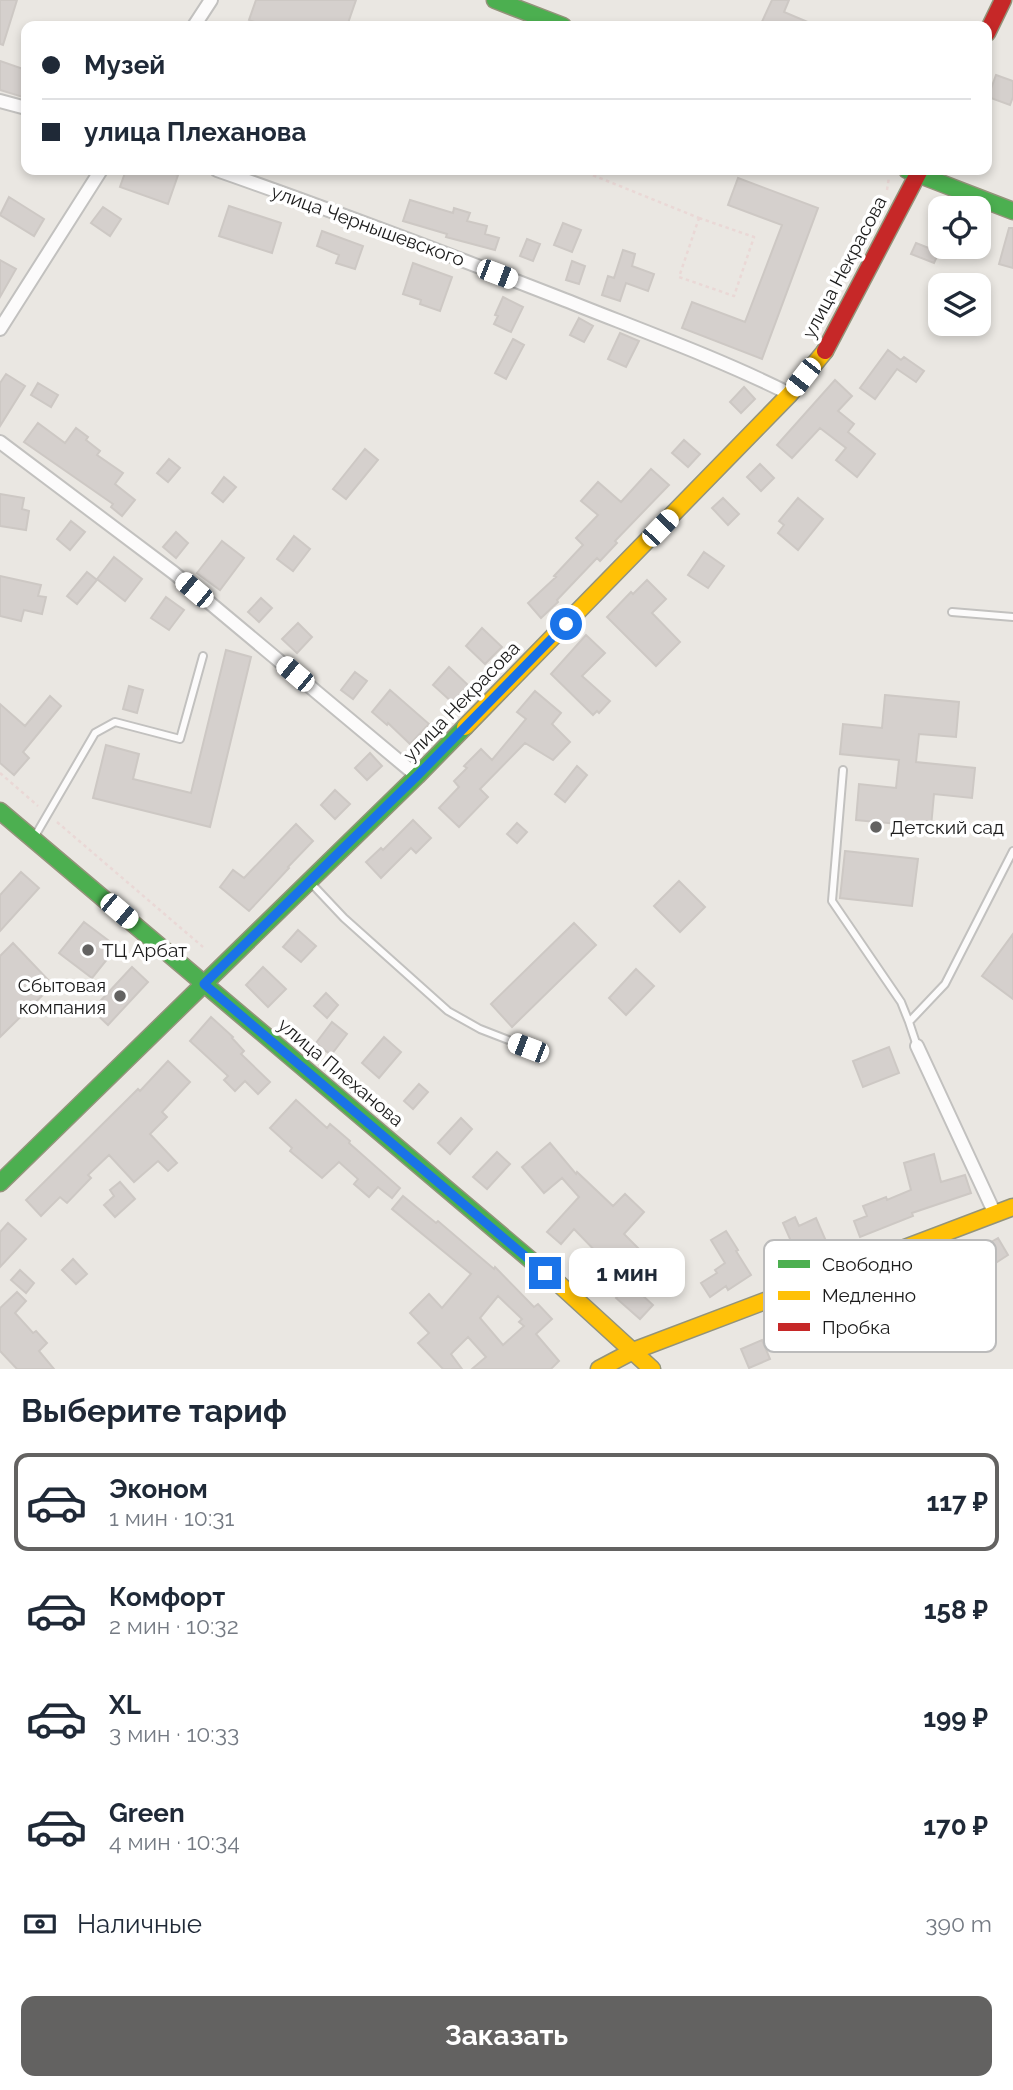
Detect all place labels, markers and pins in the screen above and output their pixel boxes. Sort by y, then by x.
place label: Детский сад [890,816,1004,838]
marker: Детский сад [868,819,884,835]
place label: ТЦ Арбат [102,939,187,961]
marker: ТЦ Арбат [80,942,96,958]
place label: Сбытовая компания [18,974,106,1018]
marker: Сбытовая компания [112,988,128,1004]

